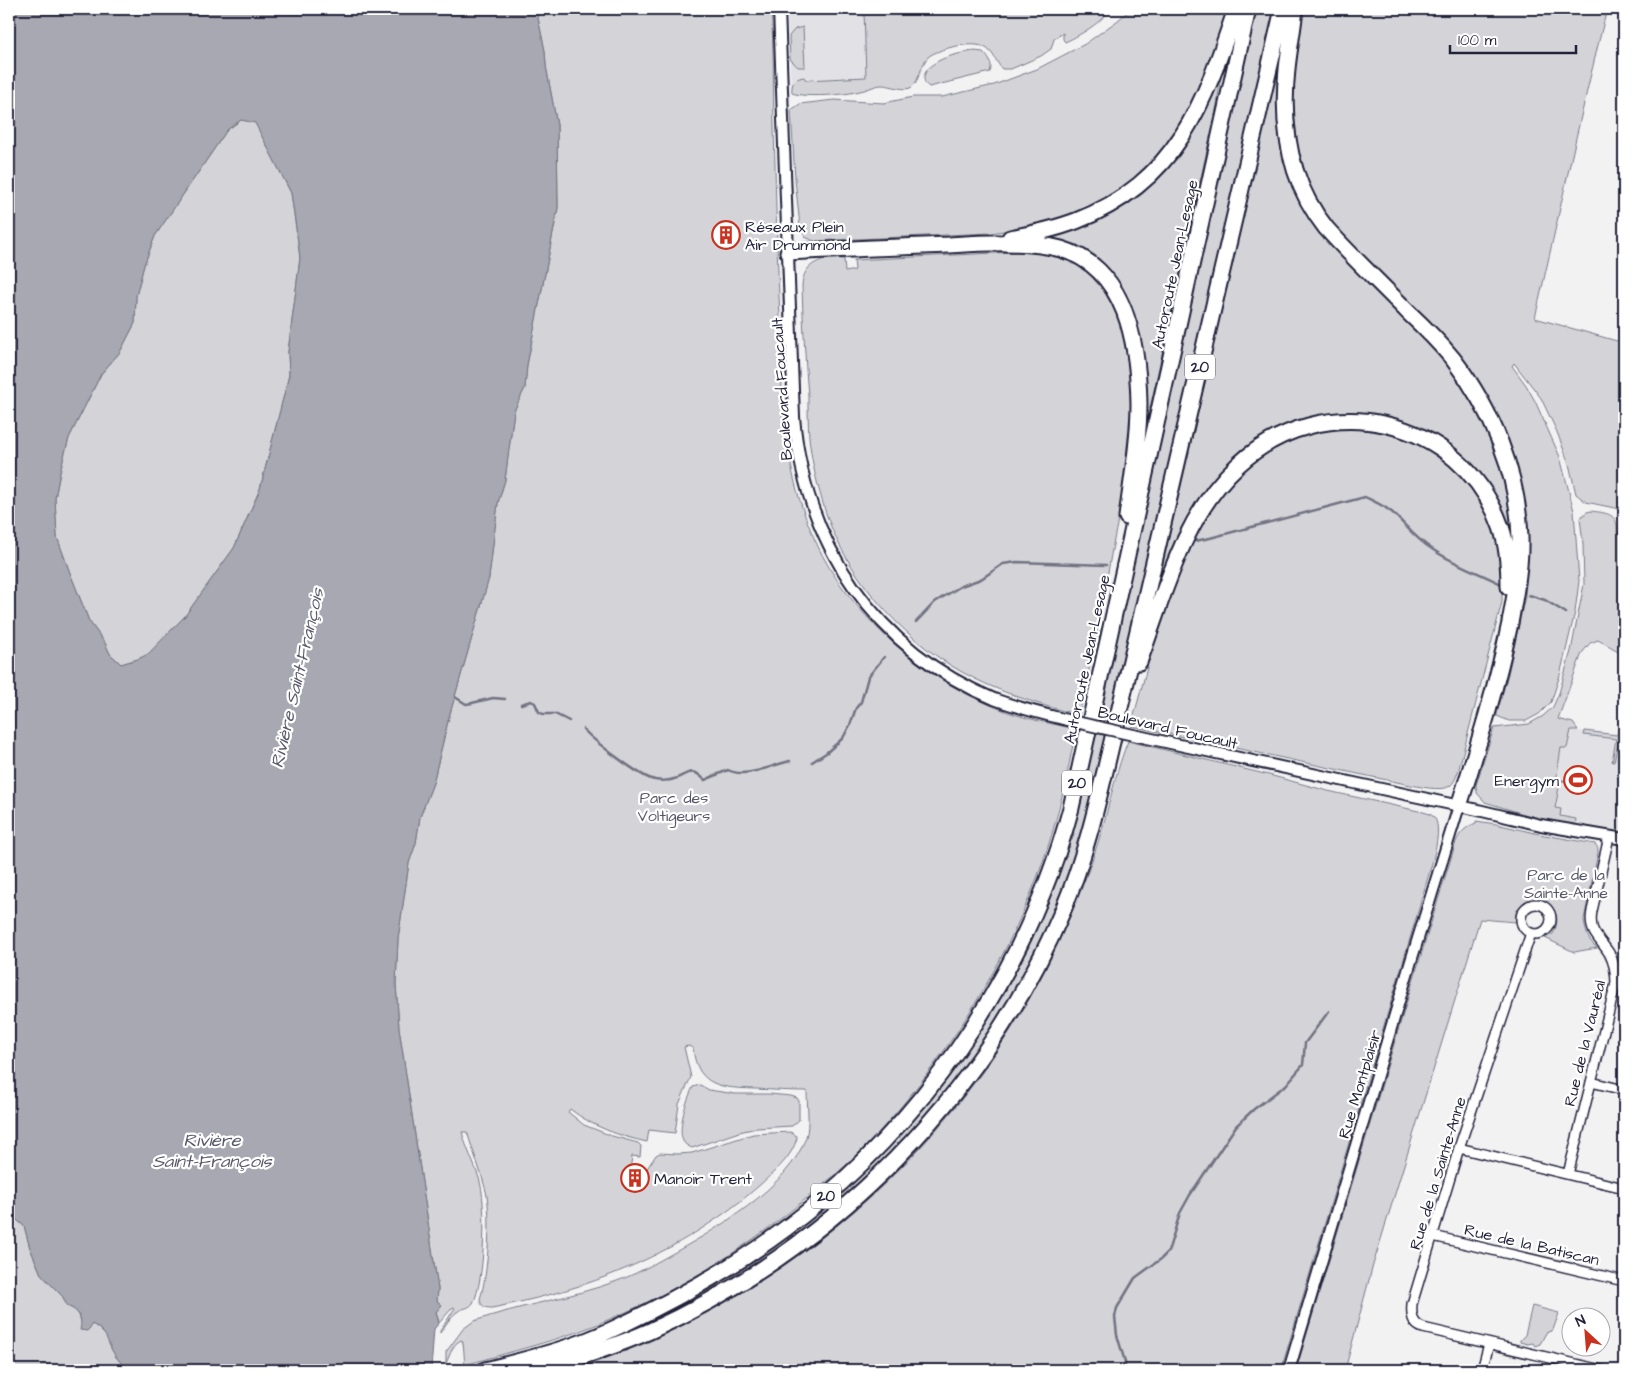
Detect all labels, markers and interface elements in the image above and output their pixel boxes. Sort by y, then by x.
scale bar [1450,22,1577,54]
text: 100 m [1458,30,1497,51]
street label: Autoroute Jean-Lesage [1146,177,1205,351]
place label: Réseaux Plein Air Drummond [745,216,850,256]
building icon: Réseaux Plein Air Drummond [711,220,741,250]
street label: Boulevard Foucault [766,316,798,461]
road number: 20 [1185,354,1215,380]
street label: Autoroute Jean-Lesage [1058,572,1117,746]
water label: Rivière Saint-François [265,585,331,770]
street label: Boulevard Foucault [1096,701,1240,755]
sports icon: Energym [1563,765,1593,795]
road number: 20 [1062,770,1092,796]
place label: Energym [1495,770,1560,793]
park label: Parc des Voltigeurs [638,787,710,828]
park label: Parc de la Sainte-Anne [1524,864,1608,904]
street label: Rue de la Vauréal [1559,978,1611,1109]
street label: Rue Montplaisir [1333,1027,1387,1141]
street label: Rue de la Sainte-Anne [1404,1094,1472,1252]
water label: Rivière Saint-François [152,1128,273,1174]
building icon: Manoir Trent [620,1163,650,1193]
place label: Manoir Trent [654,1168,752,1190]
road number: 20 [811,1184,841,1208]
street label: Rue de la Batiscan [1462,1219,1601,1271]
north arrow [1560,1306,1610,1356]
text: N [1572,1310,1589,1332]

